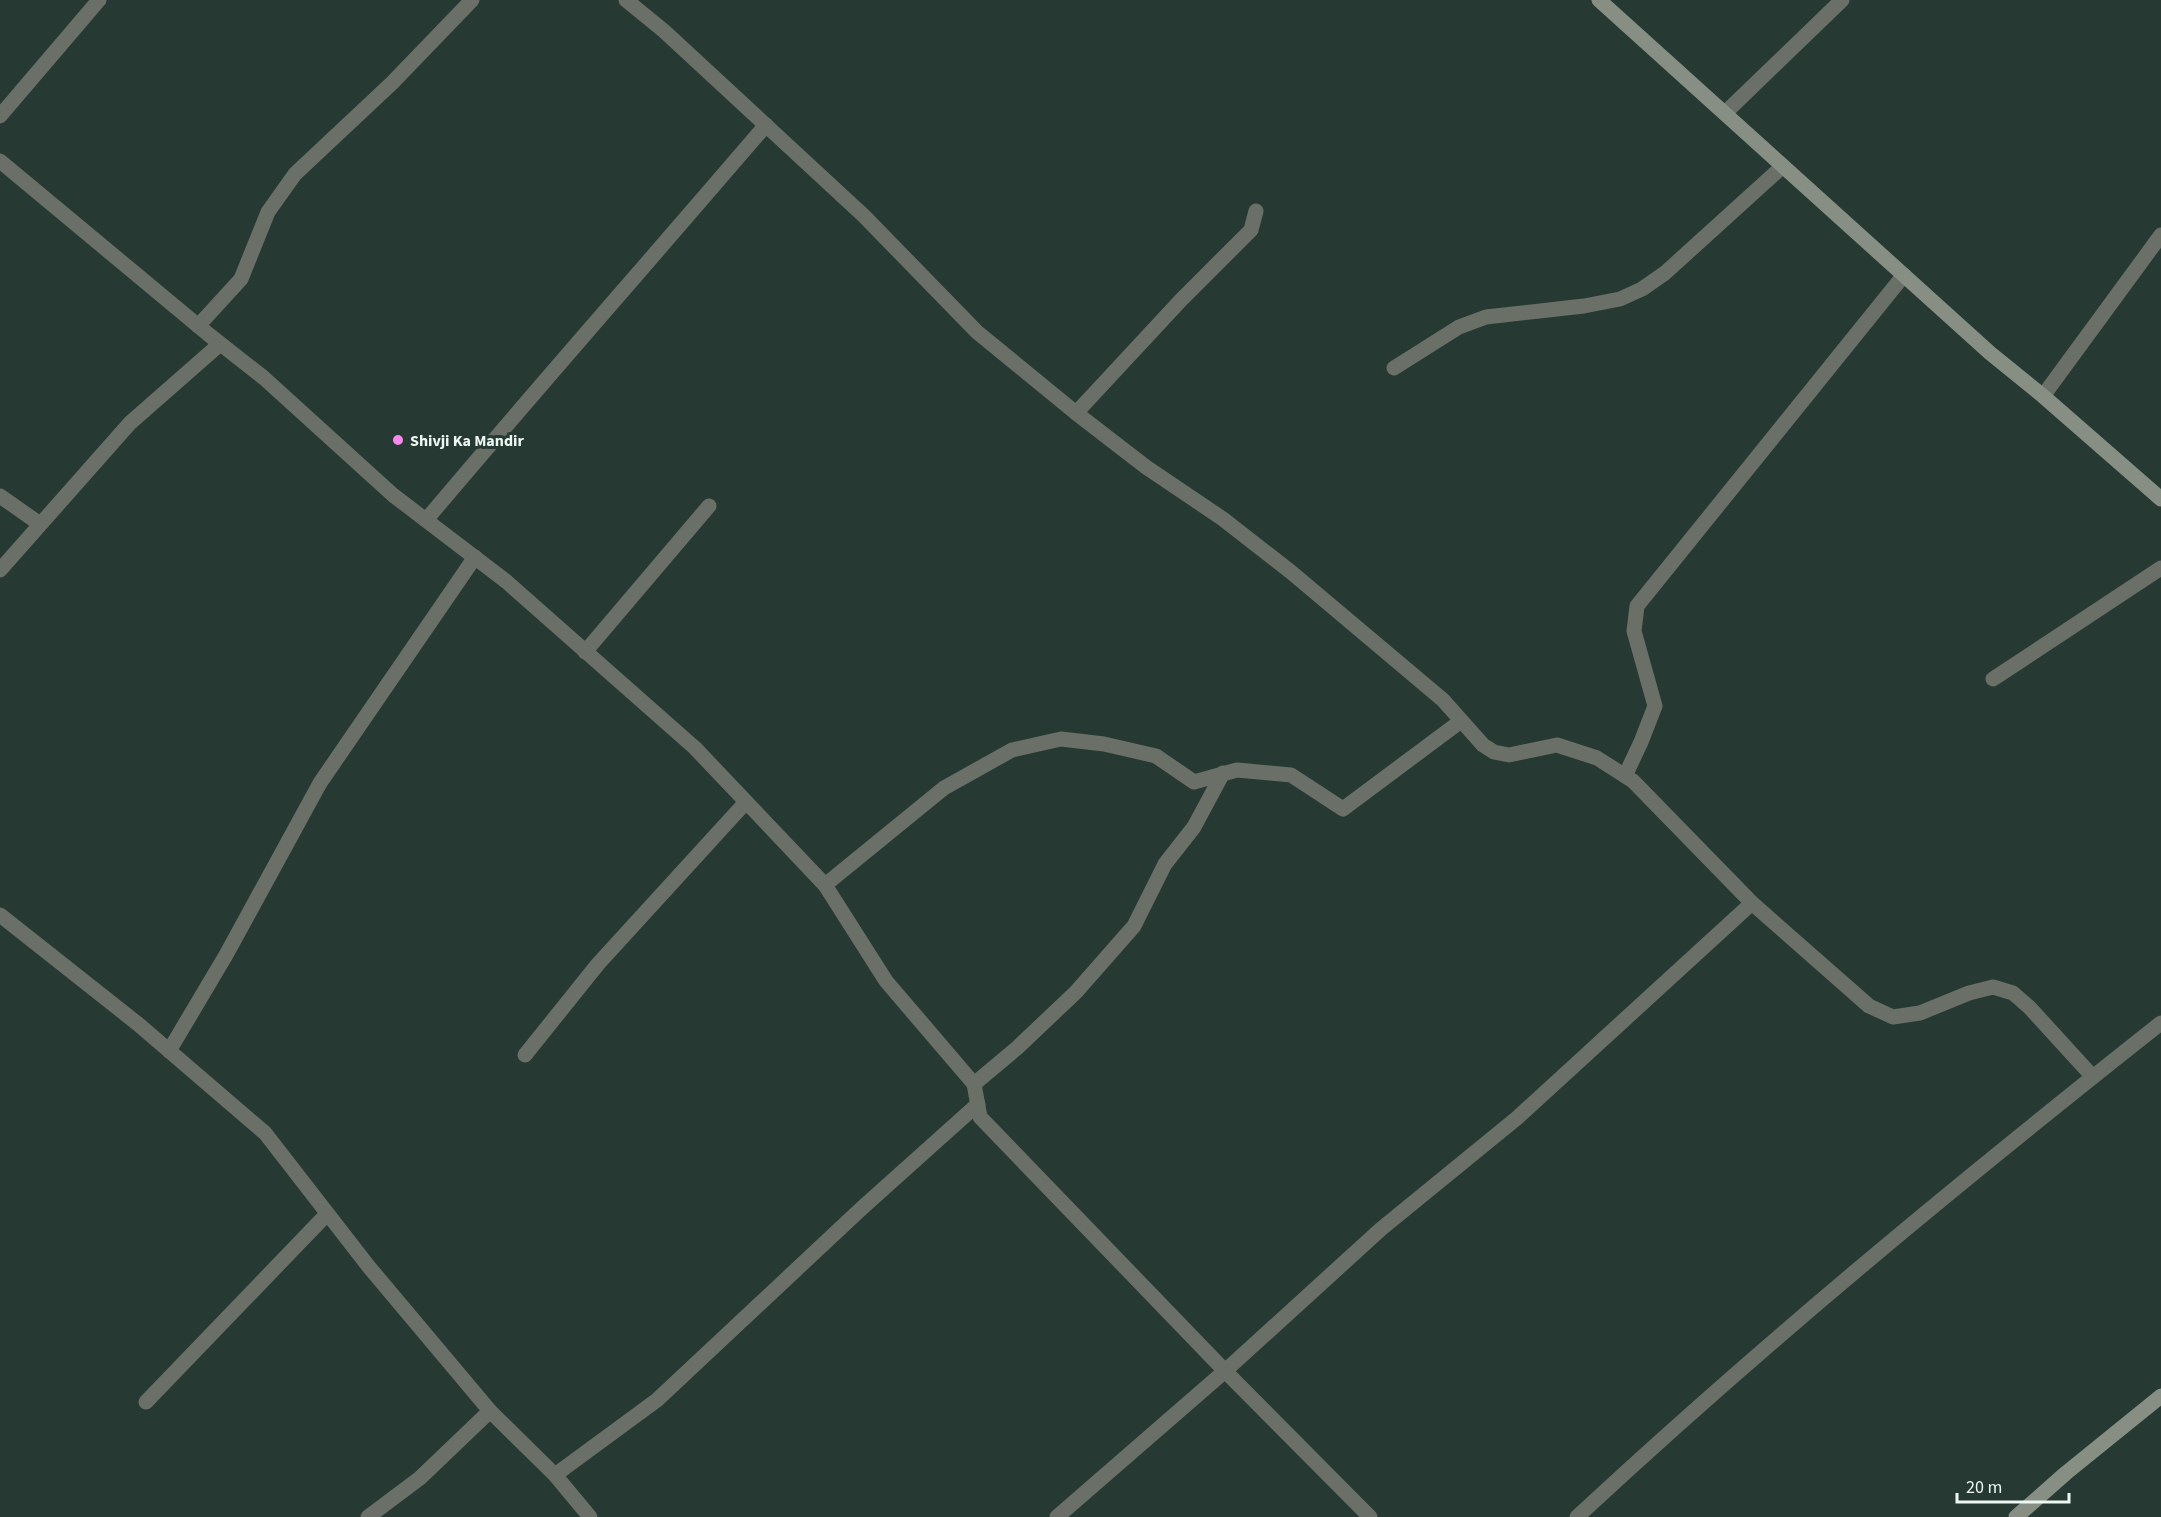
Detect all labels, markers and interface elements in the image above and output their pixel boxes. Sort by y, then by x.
place label: Shivji Ka Mandir [410,430,525,452]
marker: Shivji Ka Mandir [391,433,405,447]
scale bar [1957,1466,2070,1504]
text: 20 m [1966,1475,2002,1500]

